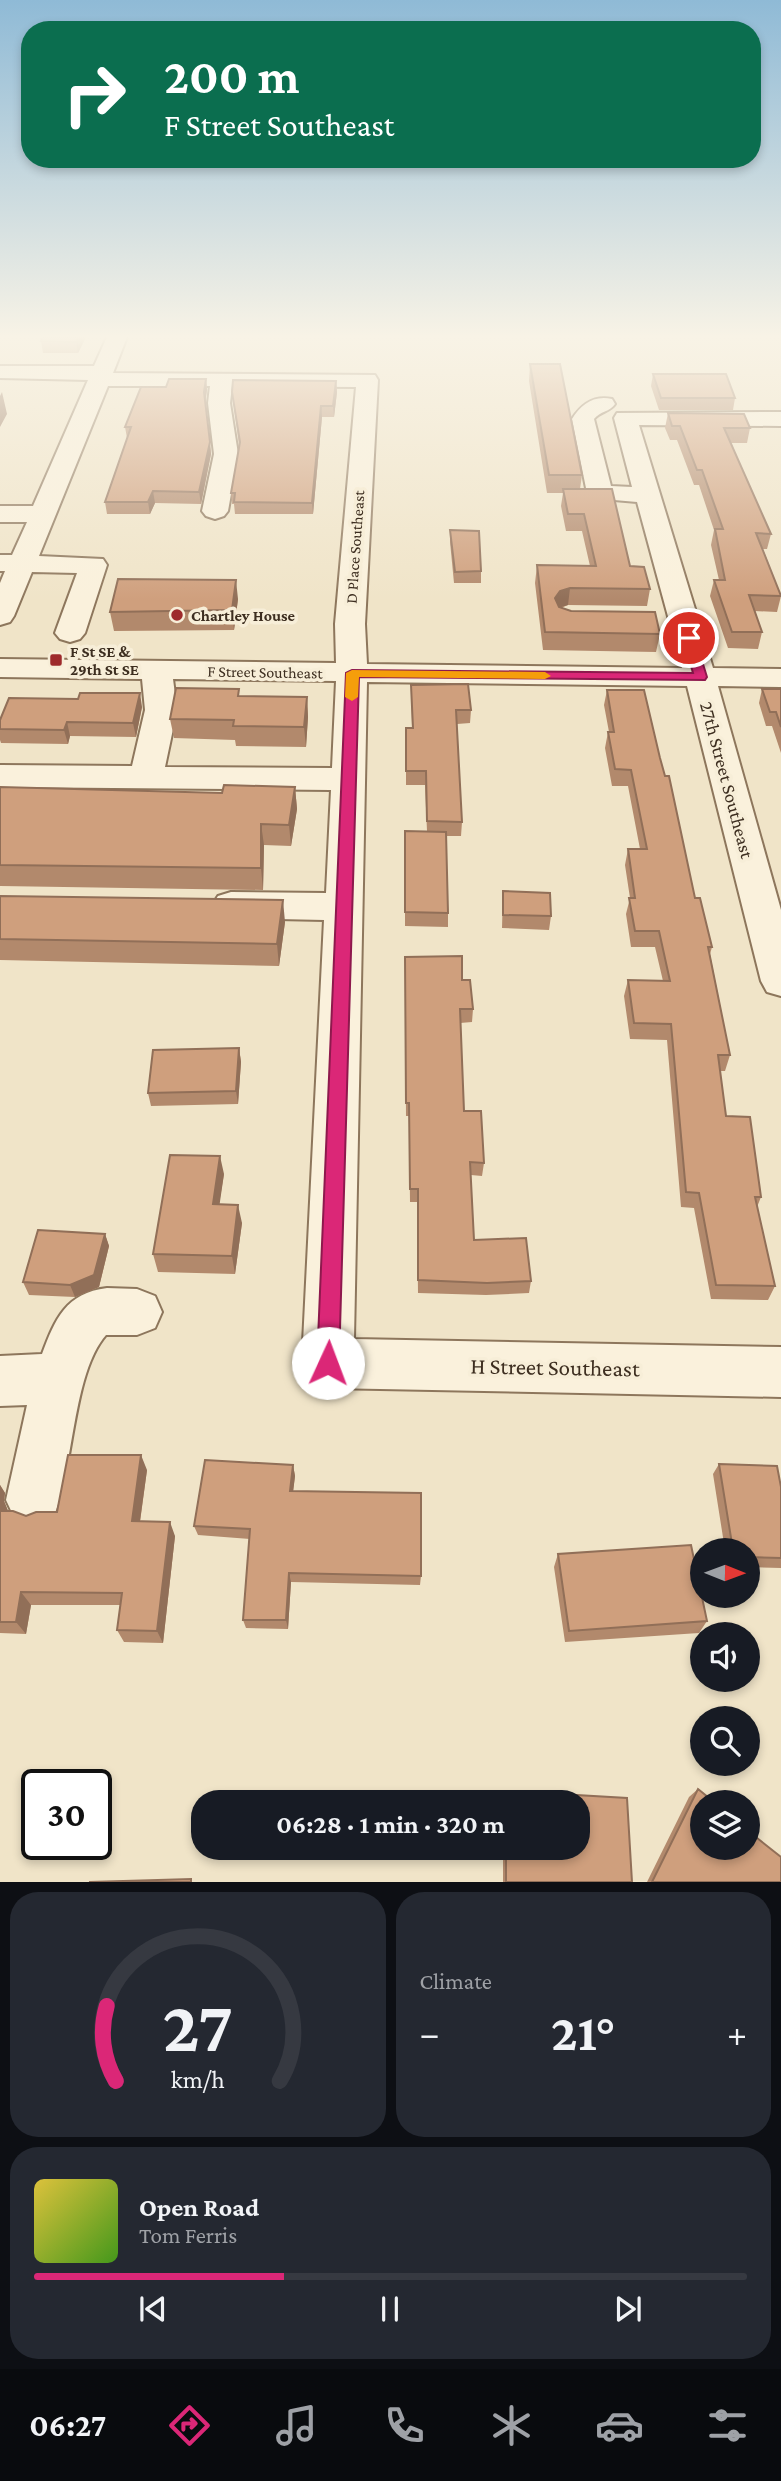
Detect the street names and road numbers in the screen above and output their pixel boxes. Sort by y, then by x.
street label: D Place Southeast [343,489,367,604]
street label: F Street Southeast [207,662,323,682]
street label: 27th Street Southeast [696,699,758,861]
street label: H Street Southeast [470,1353,640,1381]

